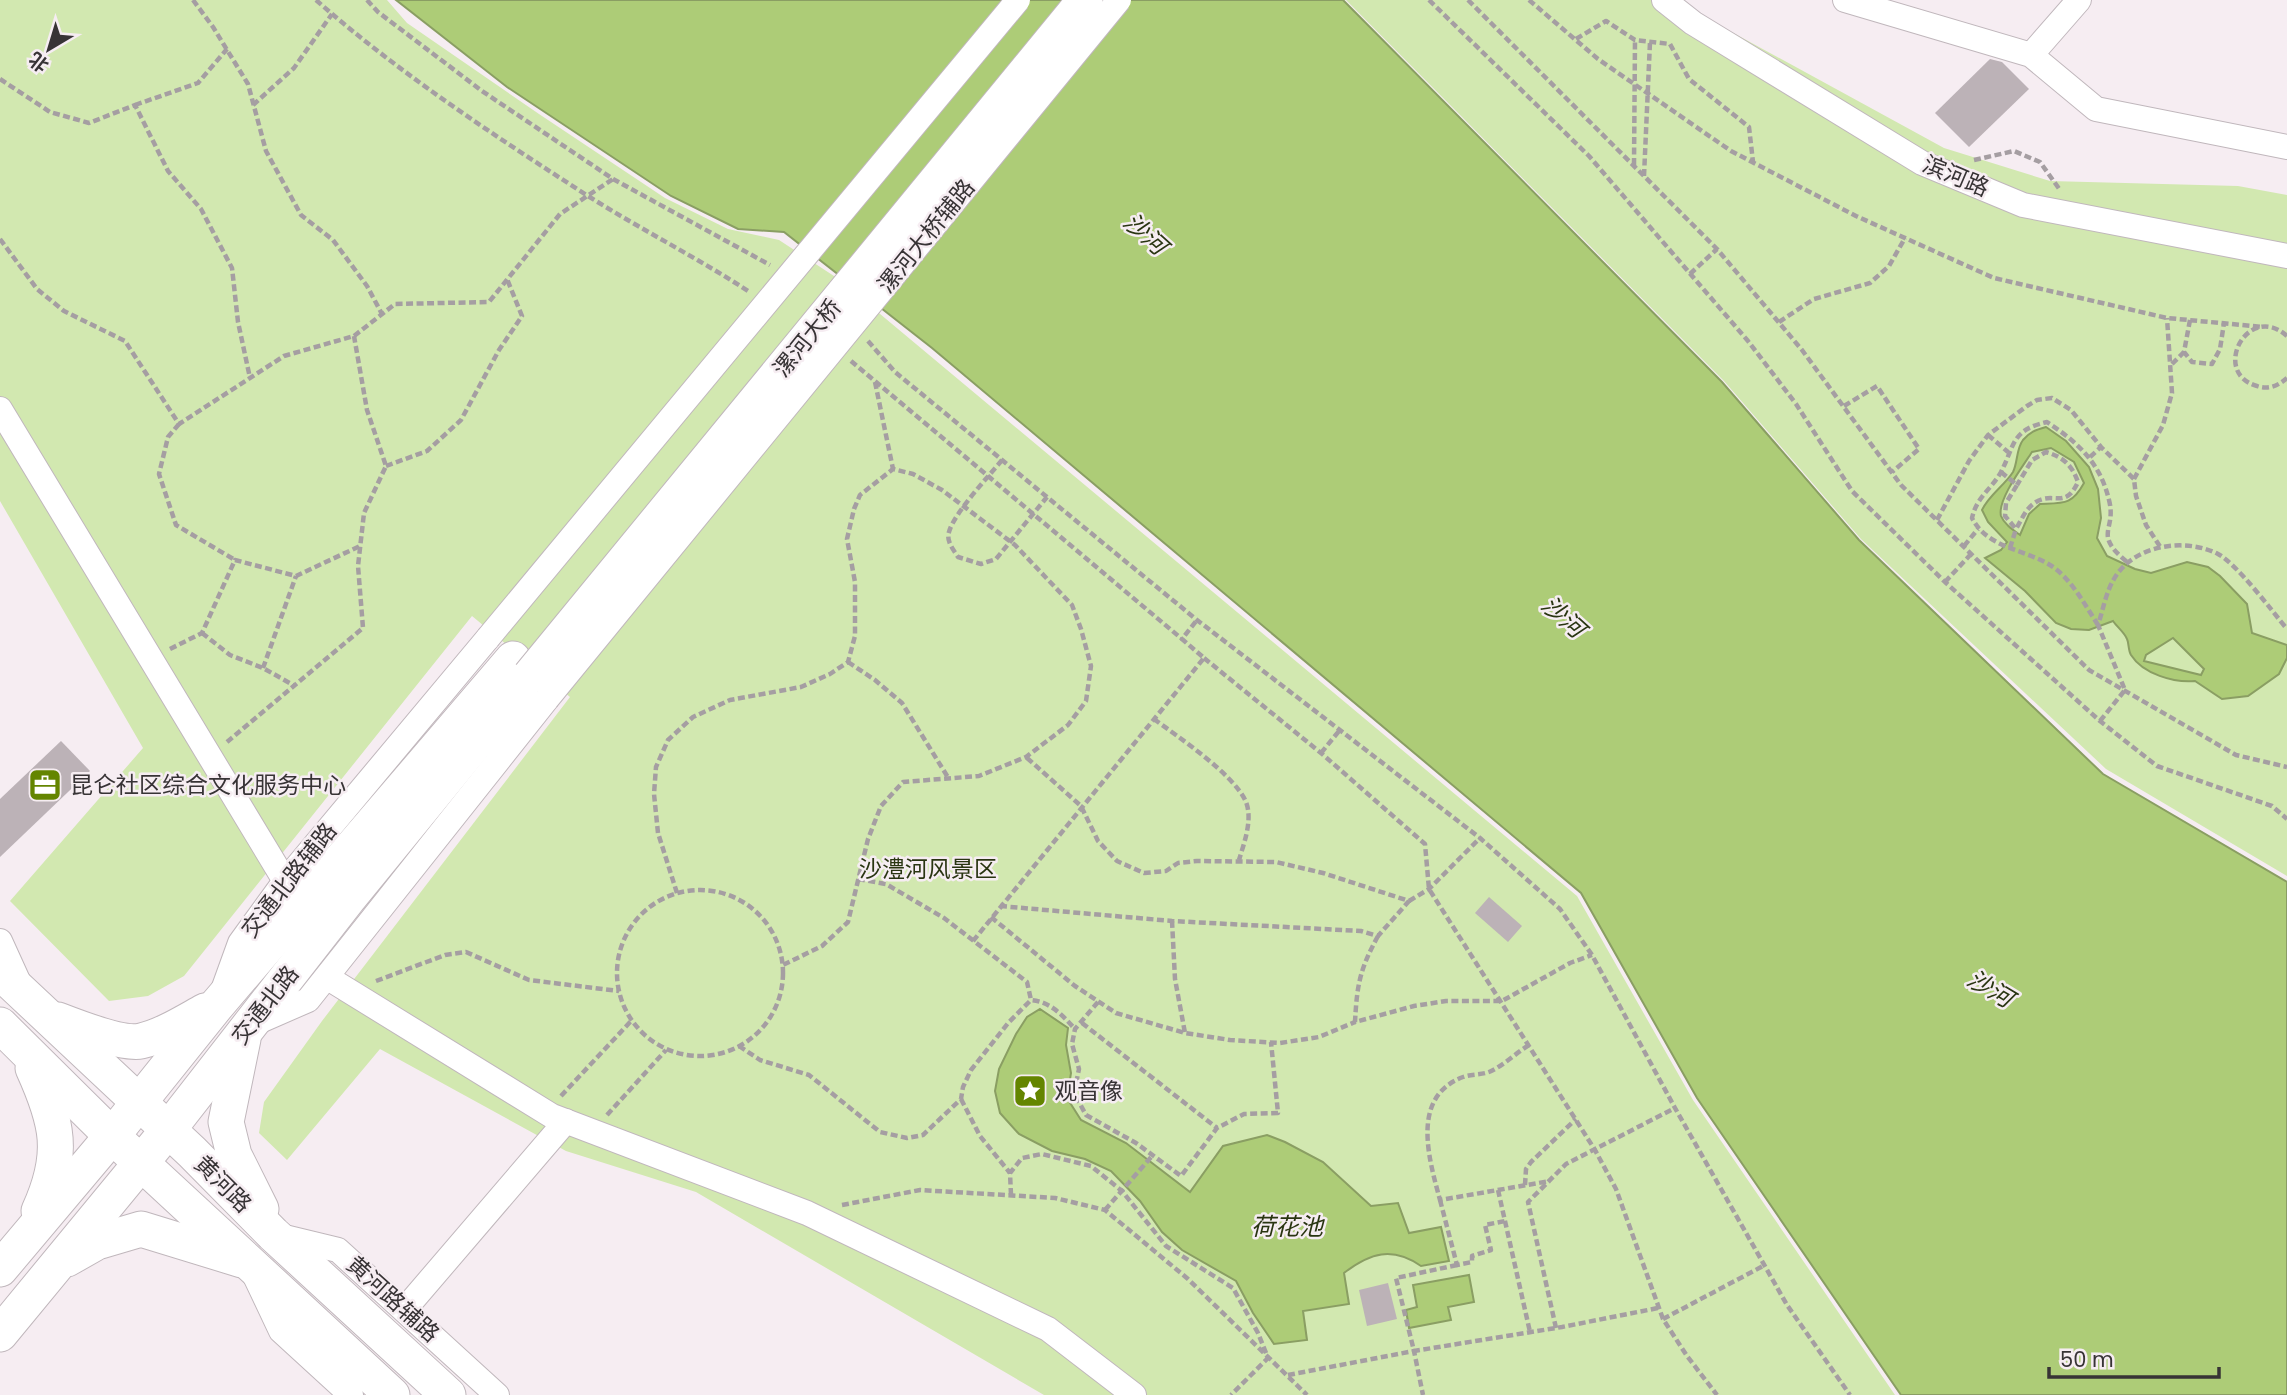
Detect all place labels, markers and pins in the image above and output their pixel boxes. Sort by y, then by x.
office icon: 昆仑社区综合文化服务中心 [26,766,64,804]
place label: 昆仑社区综合文化服务中心 [70,769,346,801]
place icon: 观音像 [1011,1072,1049,1110]
place label: 观音像 [1054,1075,1123,1107]

